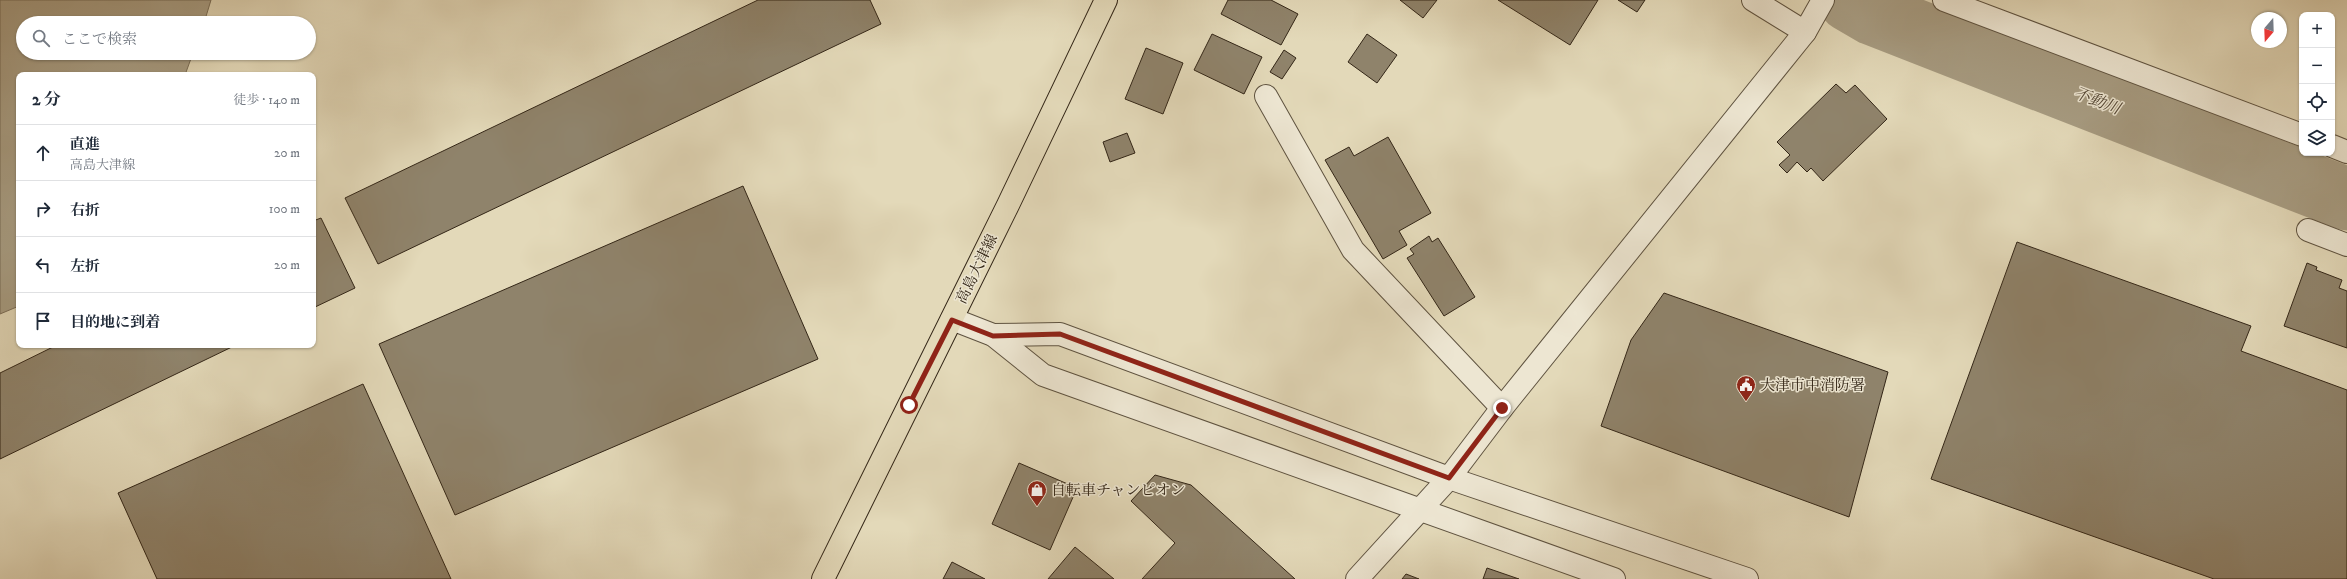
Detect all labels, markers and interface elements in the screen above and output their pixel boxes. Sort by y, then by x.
north arrow [2251,12,2287,48]
map controls [2299,12,2335,156]
button: + [2299,12,2335,48]
search box [16,16,316,60]
icon: search [30,27,52,49]
text: ここで検索 [62,30,137,49]
button: − [2299,48,2335,84]
water label: 不動川 [2071,83,2125,120]
button: locate [2299,84,2335,120]
text: 2 分 [32,89,61,111]
text: 徒歩 · 140 m [233,92,300,108]
button: layers [2299,120,2335,156]
text: 直進 [70,135,100,154]
icon: ahead [32,142,54,164]
text: 20 m [274,145,300,161]
text: 高島大津線 [70,157,135,173]
icon: right [32,198,54,220]
text: 右折 [70,201,100,220]
text: 100 m [269,201,300,217]
street label: 高島大津線 [952,231,1002,307]
icon: left [32,254,54,276]
text: 左折 [70,257,100,276]
text: 20 m [274,257,300,273]
icon: arrive [32,310,54,332]
text: 目的地に到着 [70,313,160,332]
public building icon: 大津市中消防署 [1735,374,1757,402]
place label: 大津市中消防署 [1760,376,1865,395]
route start [900,396,918,414]
route end [1493,399,1511,417]
shop icon: 自転車チャンピオン [1026,479,1048,507]
place label: 自転車チャンピオン [1051,481,1186,500]

